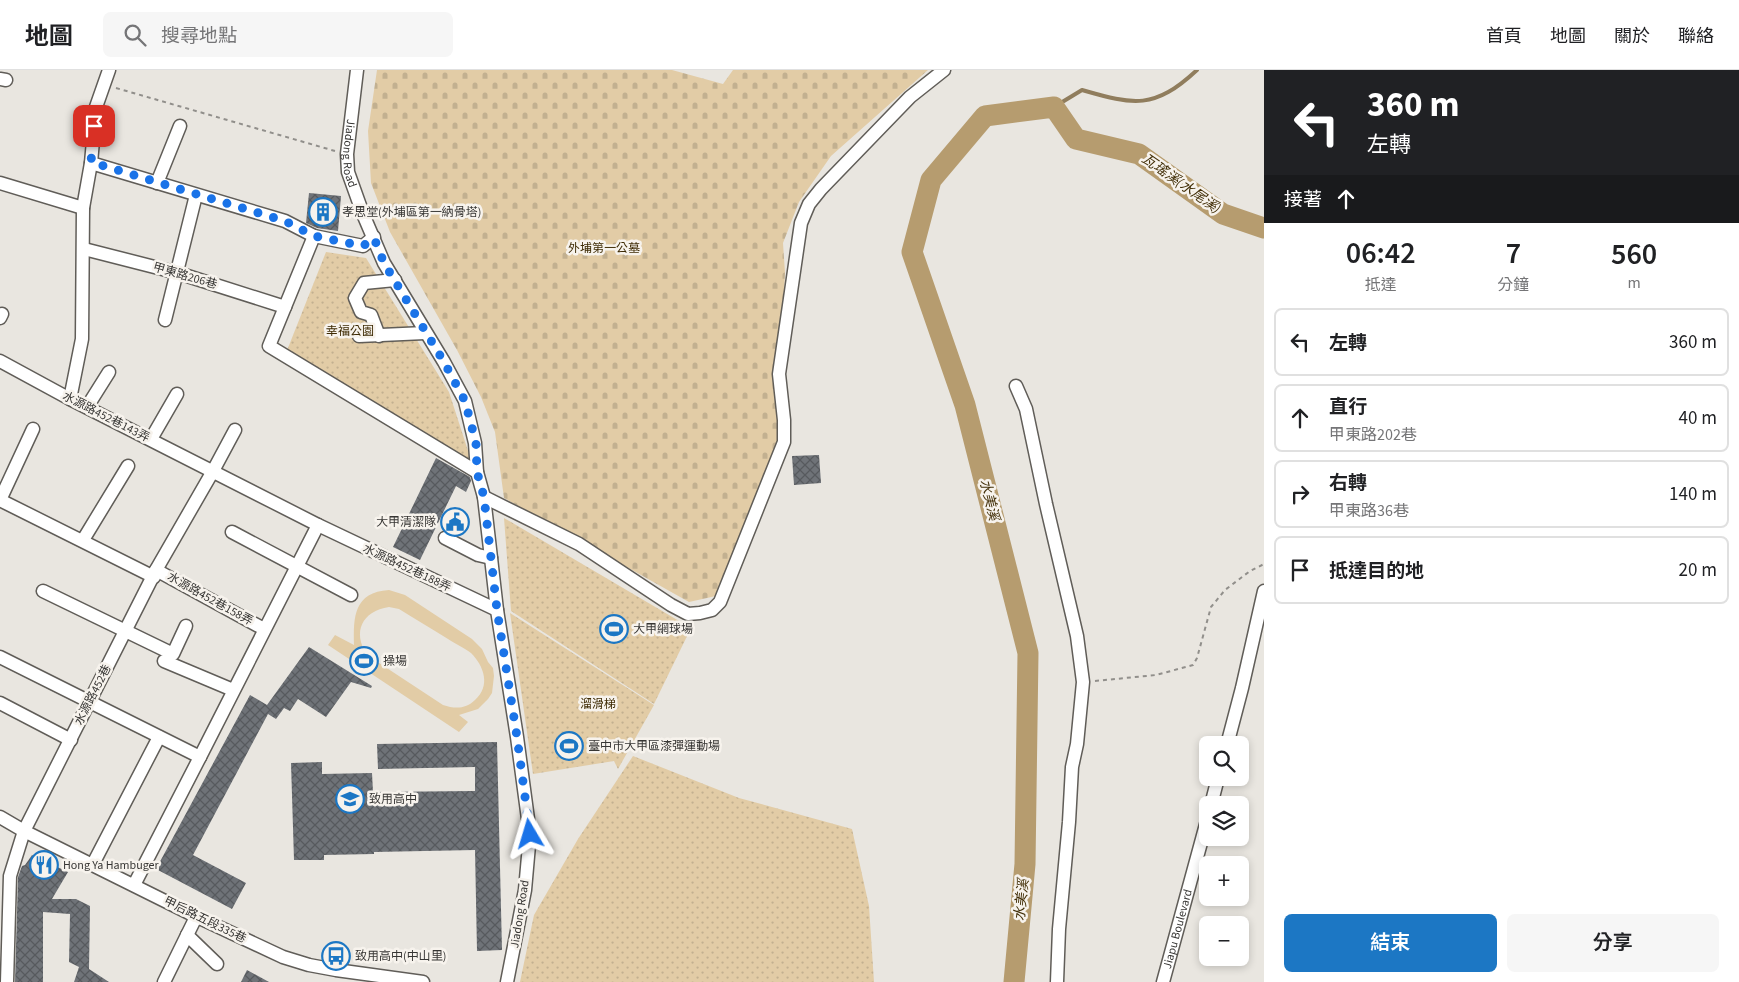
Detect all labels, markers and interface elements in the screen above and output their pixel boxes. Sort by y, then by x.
search box [103,12,453,57]
text: 地圖 [25,19,73,54]
icon: search [121,21,149,49]
text: 搜尋地點 [161,23,237,50]
text: 首頁 [1486,24,1522,49]
text: 地圖 [1550,24,1586,49]
text: 關於 [1614,24,1650,49]
text: 聯絡 [1678,24,1714,49]
text: 360 m [1367,80,1459,130]
icon: left [1284,90,1349,155]
pin [73,105,115,147]
icon: arrive [80,112,108,140]
street label: Jiadong Road [338,118,361,190]
text: 左轉 [1367,129,1411,161]
water label: 瓦瑤溪(水尾溪) [1138,149,1224,219]
icon: ahead [1332,185,1360,213]
text: 接著 [1284,187,1322,214]
building icon: 孝思堂(外埔區第一納骨塔) [308,197,338,227]
place label: 孝思堂(外埔區第一納骨塔) [342,204,481,221]
text: 06:42 [1346,232,1416,275]
text: 7 [1506,232,1521,275]
text: 560 [1611,233,1657,276]
park label: 外埔第一公墓 [568,240,640,257]
street label: 甲東路206巷 [151,259,219,293]
text: m [1628,272,1641,294]
text: 抵達 [1365,274,1397,296]
text: 分鐘 [1497,274,1529,296]
park label: 幸福公園 [326,323,374,340]
icon: left [1286,328,1314,356]
text: 360 m [1669,329,1717,356]
text: 左轉 [1329,330,1367,357]
street label: 水源路452巷143弄 [59,388,153,446]
text: 直行 [1329,394,1367,421]
icon: ahead [1286,404,1314,432]
text: 40 m [1679,405,1717,432]
text: 甲東路202巷 [1329,424,1417,446]
text: 右轉 [1329,470,1367,497]
water label: 水美溪 [974,477,1004,525]
icon: right [1286,480,1314,508]
text: 140 m [1669,481,1717,508]
text: 甲東路36巷 [1329,500,1409,522]
public building icon: 大甲清潔隊 [440,507,470,537]
place label: 大甲清潔隊 [376,514,436,531]
street label: 水源路452巷188弄 [360,540,454,596]
icon: arrive [1286,556,1314,584]
text: 20 m [1679,557,1717,584]
text: 抵達目的地 [1329,558,1424,585]
street label: 水源路452巷158弄 [164,568,256,630]
sports icon: 大甲網球場 [599,614,629,644]
place label: 大甲網球場 [633,621,693,638]
sports icon: 操場 [349,646,379,676]
place label: 操場 [383,653,407,670]
street label: 水源路452巷 [70,662,116,728]
park label: 溜滑梯 [580,696,616,713]
sports icon: 臺中市大甲區漆彈運動場 [554,731,584,761]
map controls [1199,736,1249,966]
button: search [1199,736,1249,786]
place label: 臺中市大甲區漆彈運動場 [588,738,720,755]
school or university icon: 致用高中 [335,784,365,814]
place label: 致用高中 [369,791,417,808]
button: layers [1199,796,1249,846]
position arrow [503,807,555,859]
restaurant icon: Hong Ya Hambuger [29,850,59,880]
button: + [1199,856,1249,906]
place label: Hong Ya Hambuger [63,857,160,874]
water label: 水美溪 [1010,876,1034,922]
street label: Jiadong Road [506,879,534,949]
street label: Jiapu Boulevard [1159,887,1196,971]
street label: 甲后路五段335巷 [161,893,249,947]
button: 結束 [1284,914,1497,972]
button: 分享 [1507,914,1719,972]
button: − [1199,916,1249,966]
bus stop icon: 致用高中(中山里) [321,941,351,971]
place label: 致用高中(中山里) [355,948,446,965]

